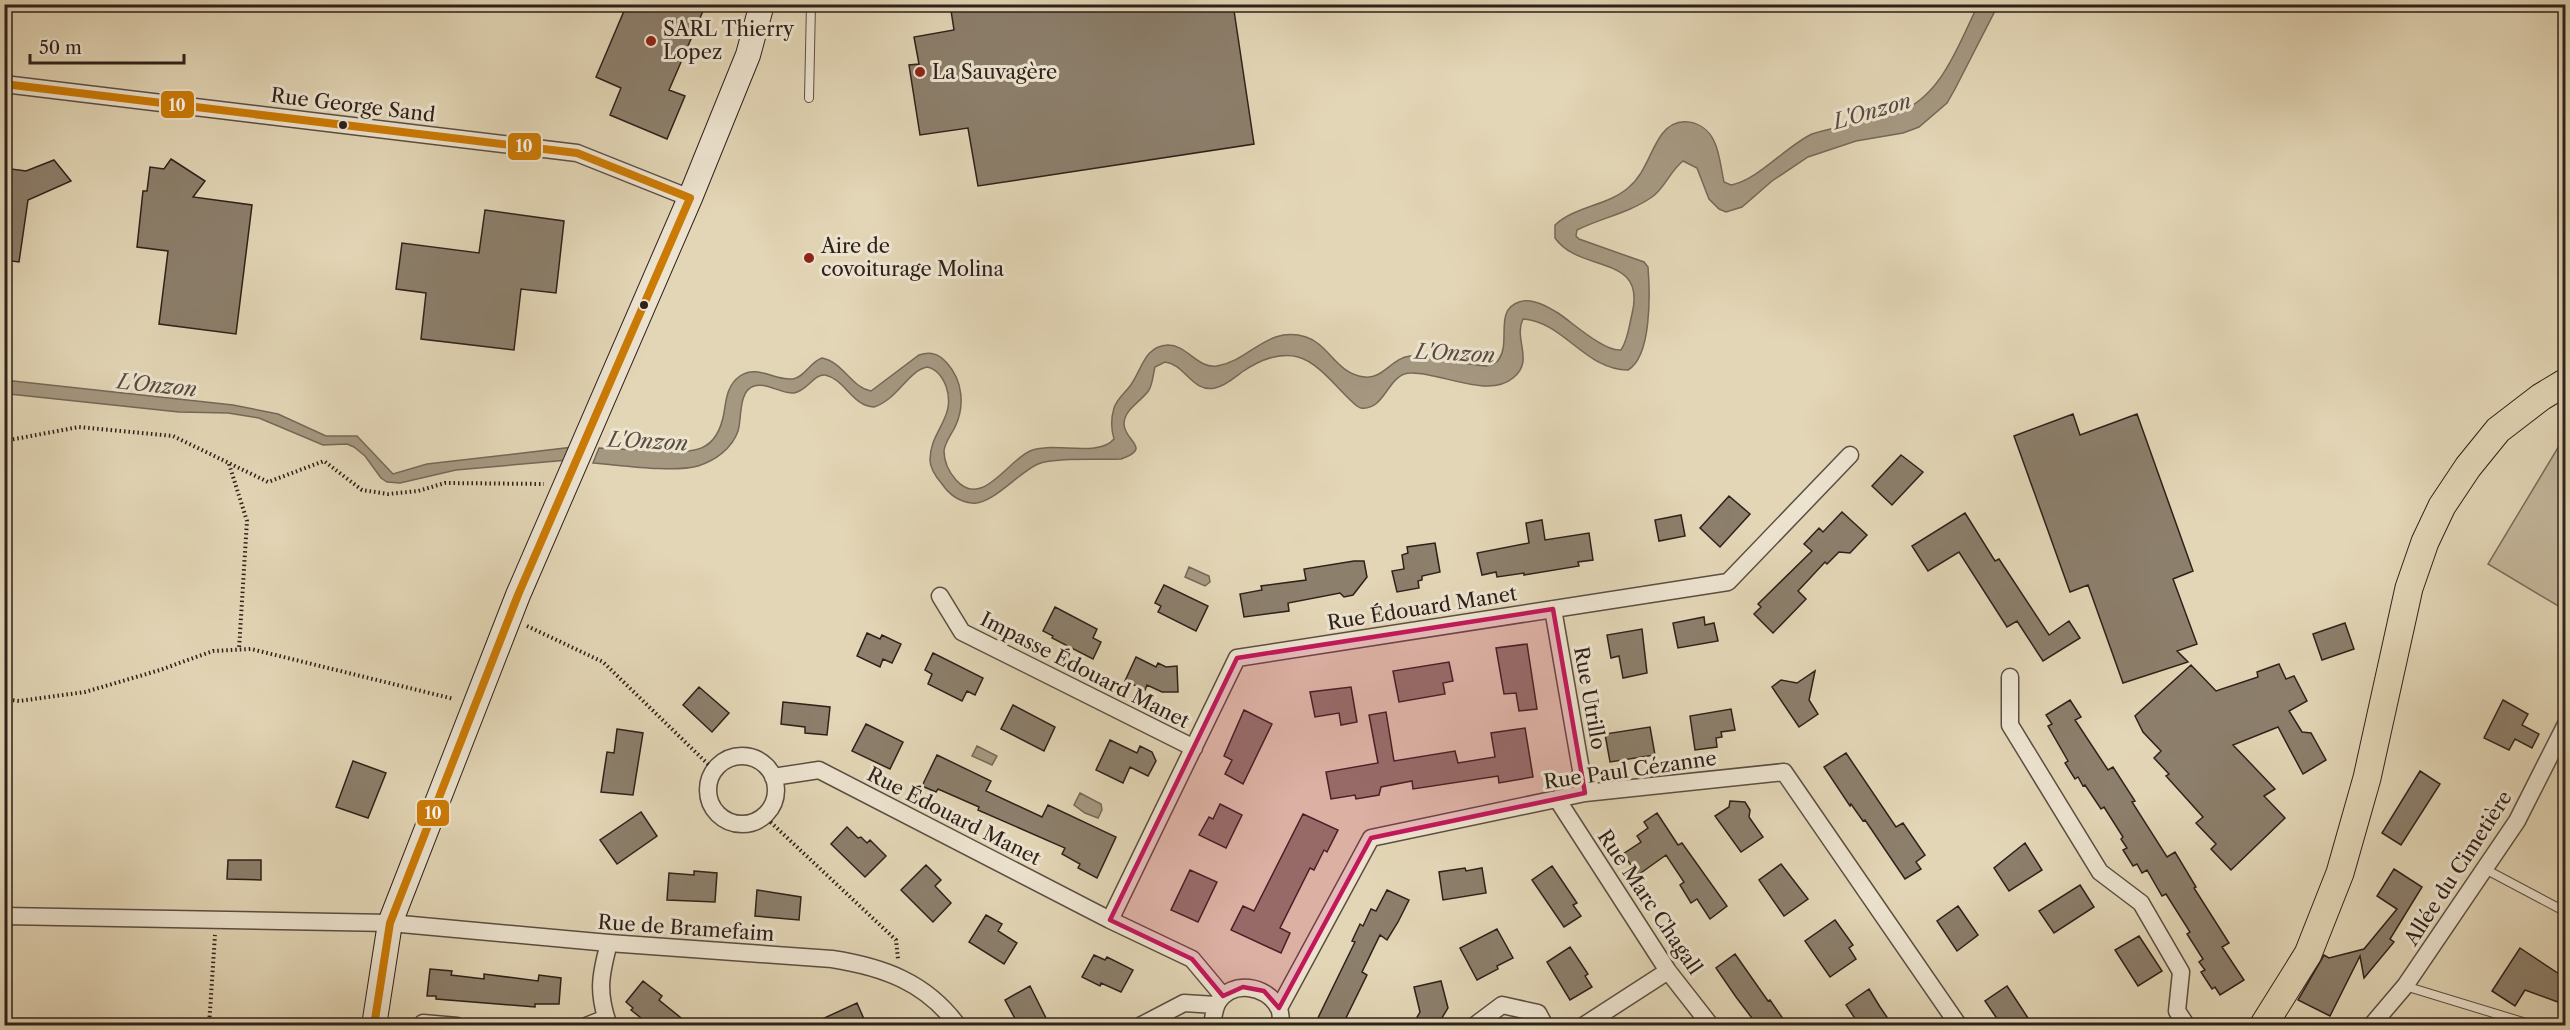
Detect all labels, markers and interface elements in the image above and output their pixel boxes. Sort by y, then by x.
place label: SARL Thierry Lopez [663,17,795,64]
scale bar [30,27,184,65]
marker: SARL Thierry Lopez [644,34,658,48]
text: 50 m [39,37,82,59]
place label: La Sauvagère [932,60,1057,84]
marker: La Sauvagère [913,65,927,79]
street label: Rue George Sand [269,83,437,127]
water label: L'Onzon [1828,88,1914,135]
line badge: 10 [160,90,195,119]
text: 10 [168,95,186,115]
unlabelled marker [337,119,349,131]
line badge: 10 [507,132,542,161]
text: 10 [515,136,533,156]
place label: Aire de covoiturage Molina [820,234,1005,281]
marker: Aire de covoiturage Molina [802,251,816,265]
unlabelled marker [638,299,650,311]
water label: L'Onzon [1412,338,1496,368]
water label: L'Onzon [114,368,198,402]
water label: L'Onzon [605,426,689,456]
street label: Rue Édouard Manet [1325,580,1519,635]
street label: Impasse Édouard Manet [977,606,1194,733]
street label: Rue Utrillo [1569,645,1611,751]
street label: Rue Paul Cézanne [1542,746,1718,794]
street label: Rue Édouard Manet [863,761,1045,870]
street label: Allée du Cimetière [2399,786,2517,951]
line badge: 10 [416,799,450,827]
text: 10 [424,803,442,823]
street label: Rue Marc Chagall [1593,825,1707,979]
street label: Rue de Bramefaim [597,910,776,946]

